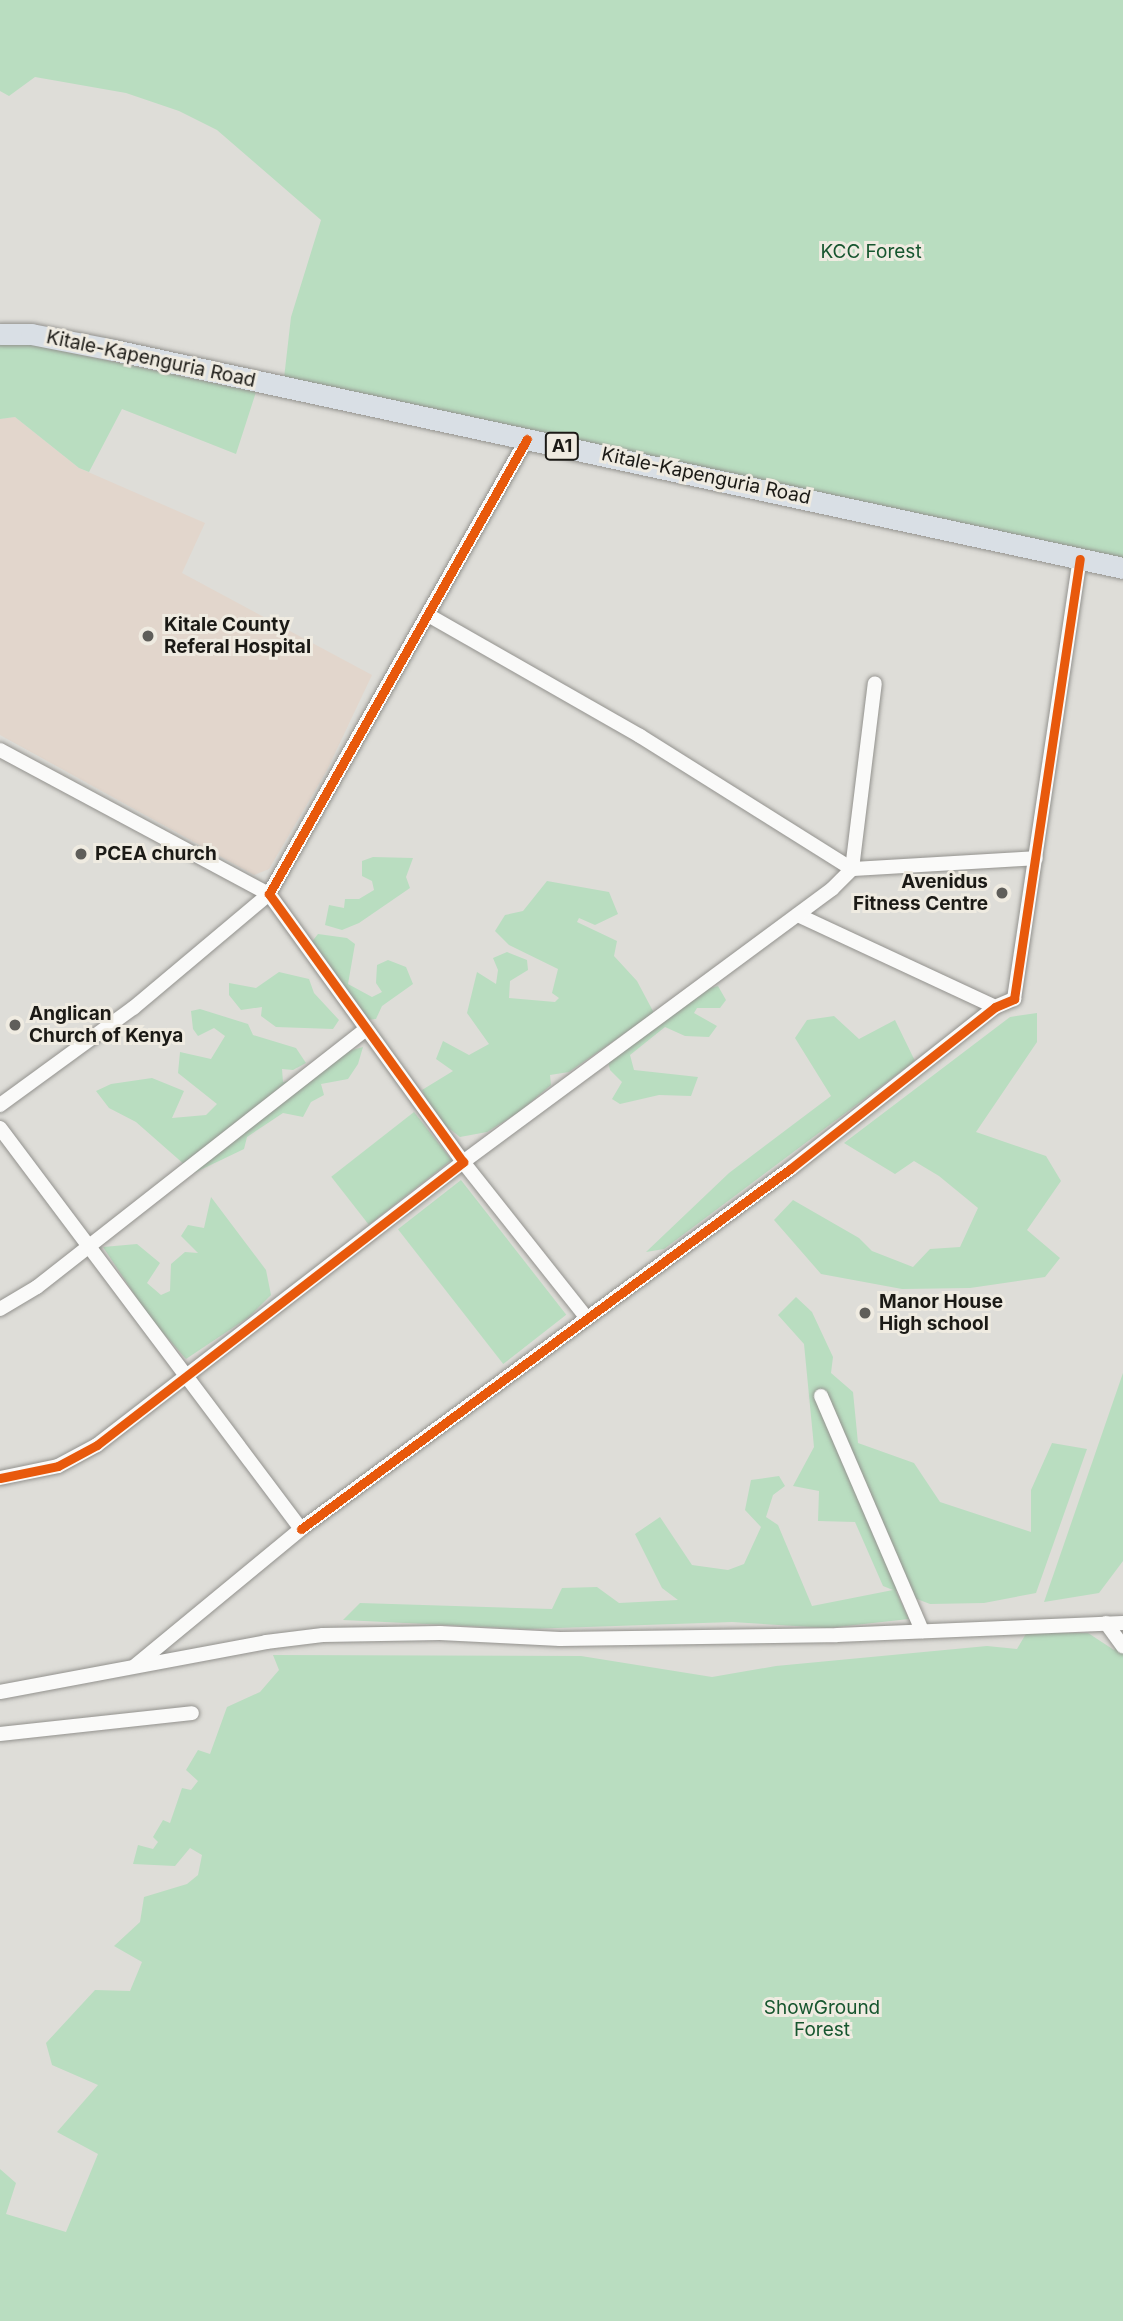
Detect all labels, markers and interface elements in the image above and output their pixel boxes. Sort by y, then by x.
park label: KCC Forest [820,241,922,263]
street label: Kitale-Kapenguria Road [44,326,258,392]
road number: A1 [544,432,580,461]
street label: Kitale-Kapenguria Road [599,443,813,509]
place label: Kitale County Referal Hospital [164,614,311,658]
marker: Kitale County Referal Hospital [138,626,158,646]
place label: PCEA church [95,843,217,865]
marker: PCEA church [73,846,89,862]
place label: Avenidus Fitness Centre [853,871,988,915]
marker: Avenidus Fitness Centre [994,885,1010,901]
place label: Anglican Church of Kenya [29,1003,183,1047]
marker: Anglican Church of Kenya [7,1017,23,1033]
place label: Manor House High school [879,1291,1003,1335]
marker: Manor House High school [857,1305,873,1321]
park label: ShowGround Forest [764,1997,880,2041]

